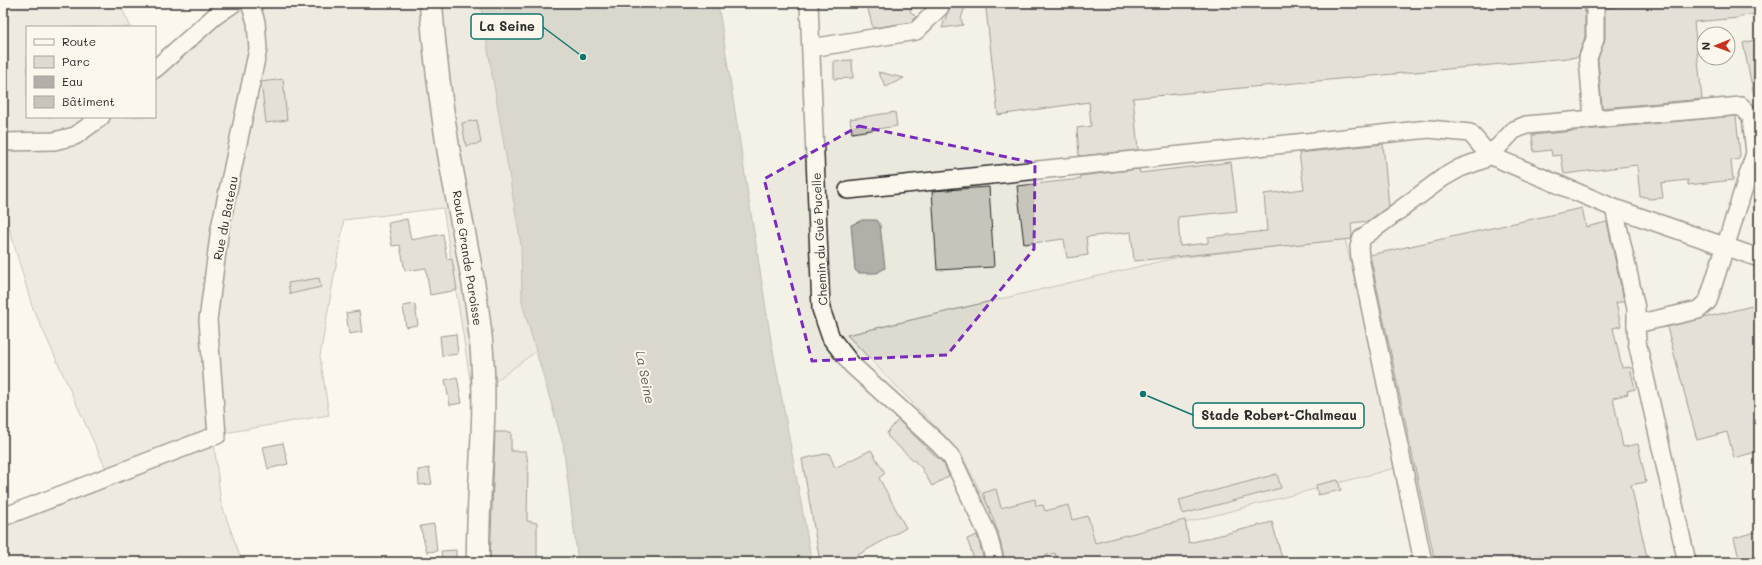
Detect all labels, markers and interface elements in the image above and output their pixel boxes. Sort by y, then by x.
callout: La Seine [471,14,543,39]
text: La Seine [479,17,535,34]
legend [26,26,156,118]
north arrow [1696,26,1736,66]
text: Route [62,33,96,49]
text: N [1698,42,1713,50]
text: Parc [62,53,90,69]
text: Eau [62,73,83,89]
text: Bâtiment [62,93,115,109]
street label: Chemin du Gué Pucelle [808,172,830,306]
street label: Rue du Bateau [209,175,241,261]
street label: Route Grande Paroisse [449,189,487,327]
water label: La Seine [633,349,659,405]
callout: Stade Robert-Chalmeau [1193,403,1364,428]
text: Stade Robert-Chalmeau [1201,406,1357,423]

